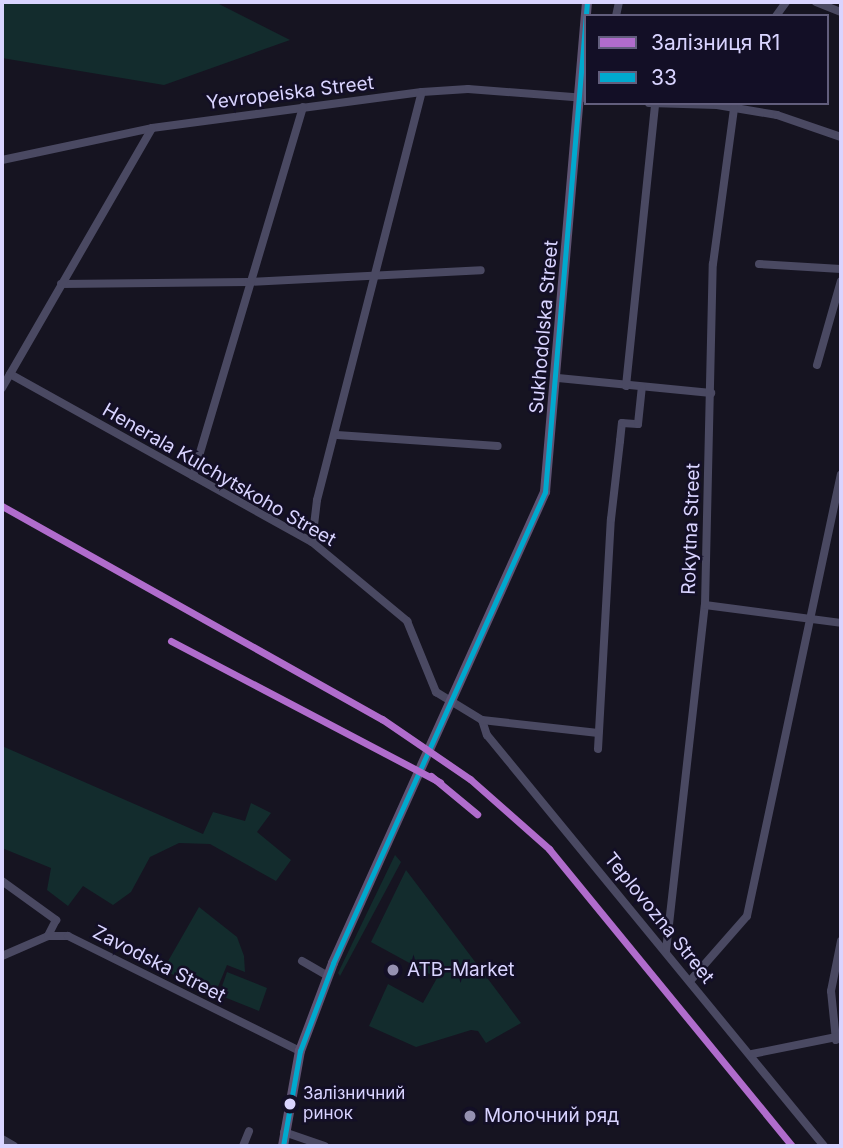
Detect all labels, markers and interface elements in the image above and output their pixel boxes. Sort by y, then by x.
legend [584,14,829,105]
text: Залізниця R1 [651,30,780,55]
text: 33 [651,65,677,90]
street label: Yevropeiska Street [205,71,375,115]
street label: Sukhodolska Street [525,239,563,415]
street label: Henerala Kulchytskoho Street [98,399,340,551]
street label: Rokytna Street [677,463,705,595]
street label: Teplovozna Street [599,848,719,988]
street label: Zavodska Street [89,921,229,1007]
place label: ATB-Market [407,959,515,981]
marker: ATB-Market [385,962,401,978]
place label: Залізничний ринок [303,1084,405,1124]
marker: Залізничний ринок [283,1097,297,1111]
place label: Молочний ряд [484,1105,619,1127]
marker: Молочний ряд [462,1108,478,1124]

